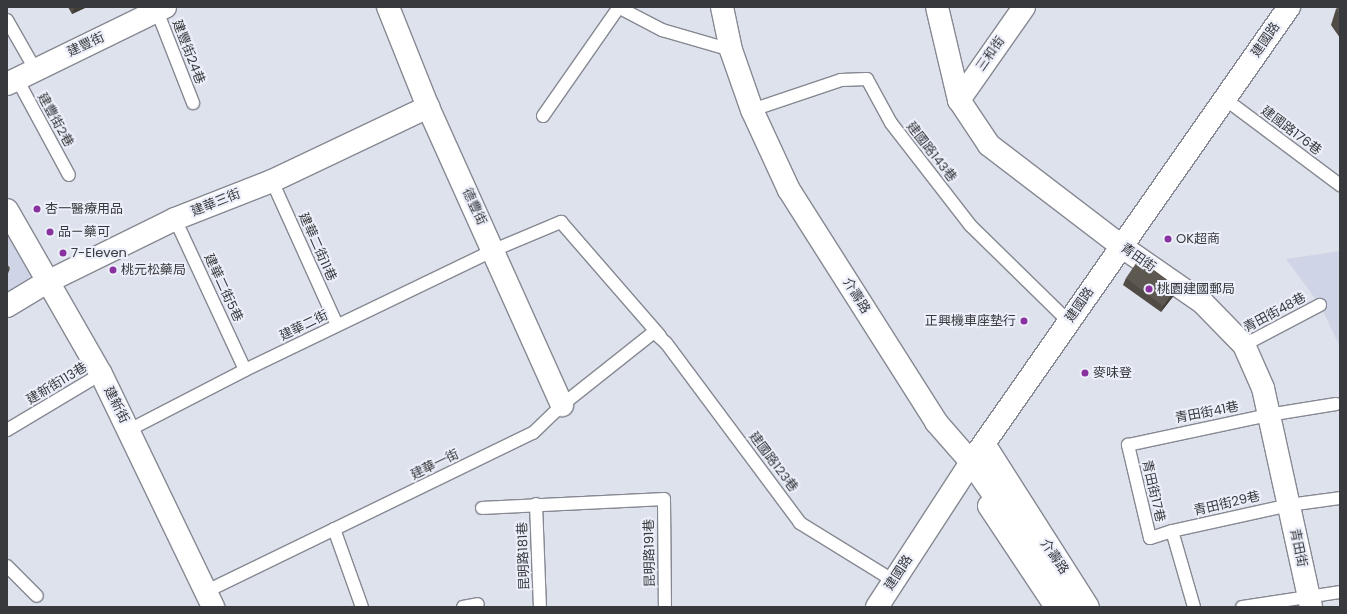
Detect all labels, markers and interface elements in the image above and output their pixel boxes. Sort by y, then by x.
street label: 建豐街24巷 [169,18,207,86]
street label: 建國路 [1248,20,1284,60]
street label: 建豐街 [65,30,107,60]
street label: 三和街 [973,34,1009,74]
street label: 建豐街2巷 [34,90,76,150]
street label: 建國路176巷 [1258,103,1324,159]
street label: 建國路143巷 [903,119,959,185]
street label: 建華三街 [189,186,243,220]
street label: 德豐街 [459,186,489,228]
place label: 杏一醫療用品 [45,201,123,217]
marker: 杏一醫療用品 [32,204,42,214]
street label: 建華二街11巷 [295,210,339,284]
place label: 品ㄧ藥可 [58,224,110,240]
marker: 品ㄧ藥可 [45,227,55,237]
place label: OK超商 [1176,231,1220,247]
marker: OK超商 [1163,234,1173,244]
street label: 青田街 [1118,240,1158,276]
place label: 7-Eleven [71,245,127,261]
marker: 7-Eleven [58,248,68,258]
street label: 建華二街5巷 [200,252,246,324]
place label: 桃元松藥局 [121,262,186,278]
marker: 桃元松藥局 [108,265,118,275]
street label: 介壽路 [839,275,873,317]
place label: 桃園建國郵局 [1157,281,1235,297]
marker: 桃園建國郵局 [1144,284,1154,294]
street label: 建國路 [1062,285,1098,325]
street label: 青田街48巷 [1241,290,1309,336]
street label: 建華二街 [277,308,331,344]
place label: 正興機車座墊行 [925,313,1016,329]
marker: 正興機車座墊行 [1019,316,1029,326]
street label: 建新街113巷 [24,360,90,408]
place label: 麥味登 [1093,365,1132,381]
marker: 麥味登 [1080,368,1090,378]
street label: 建新街 [100,384,132,426]
street label: 青田街41巷 [1174,399,1240,427]
street label: 建國路123巷 [745,429,801,495]
street label: 建華一街 [408,447,462,483]
street label: 青田街17巷 [1138,458,1168,524]
street label: 青田街29巷 [1192,489,1262,519]
street label: 昆明路191巷 [642,519,658,587]
street label: 昆明路181巷 [515,521,533,591]
street label: 青田街 [1286,527,1310,569]
street label: 介壽路 [1037,536,1071,578]
street label: 建國路 [882,552,916,594]

